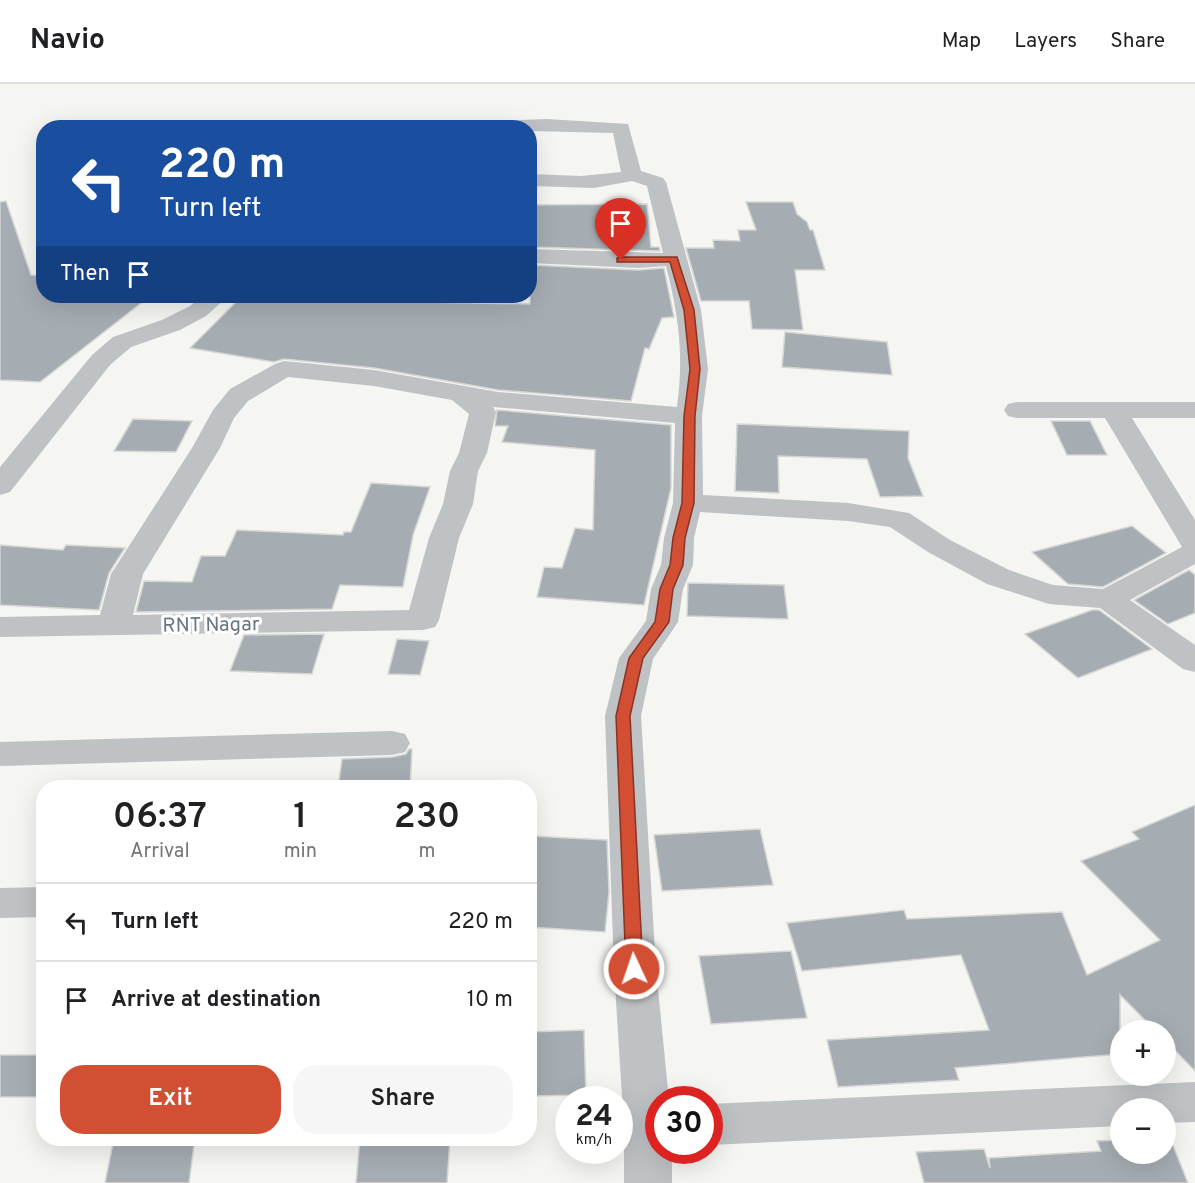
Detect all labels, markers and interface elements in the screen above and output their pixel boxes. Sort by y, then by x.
text: Navio [30,23,105,59]
text: Map [942,28,981,55]
text: Layers [1014,28,1077,55]
text: Share [1110,28,1165,55]
text: 220 m [159,140,285,193]
icon: left [60,144,138,222]
text: Turn left [159,192,261,226]
pin [595,198,646,260]
icon: arrive [604,207,637,240]
icon: arrive [122,258,155,291]
text: Then [60,261,110,288]
street label: RNT Nagar [162,612,260,640]
text: 06:37 [113,795,207,841]
text: 1 [293,795,307,841]
text: 230 [394,795,460,841]
text: Arrival [130,839,190,865]
text: min [284,839,317,865]
text: m [418,839,435,865]
icon: left [60,906,93,939]
text: Turn left [111,909,199,936]
text: 220 m [448,909,513,936]
position arrow [602,937,666,1001]
icon: arrive [60,984,93,1017]
text: Arrive at destination [111,987,321,1014]
text: 10 m [467,987,513,1014]
map controls [1110,1020,1176,1164]
button: + [1110,1020,1176,1086]
button: Exit [60,1065,281,1134]
button: Share [293,1065,513,1134]
speed limit sign: 30 [645,1086,723,1164]
button: − [1110,1098,1176,1164]
text: 24 [575,1099,613,1136]
text: km/h [576,1131,612,1150]

